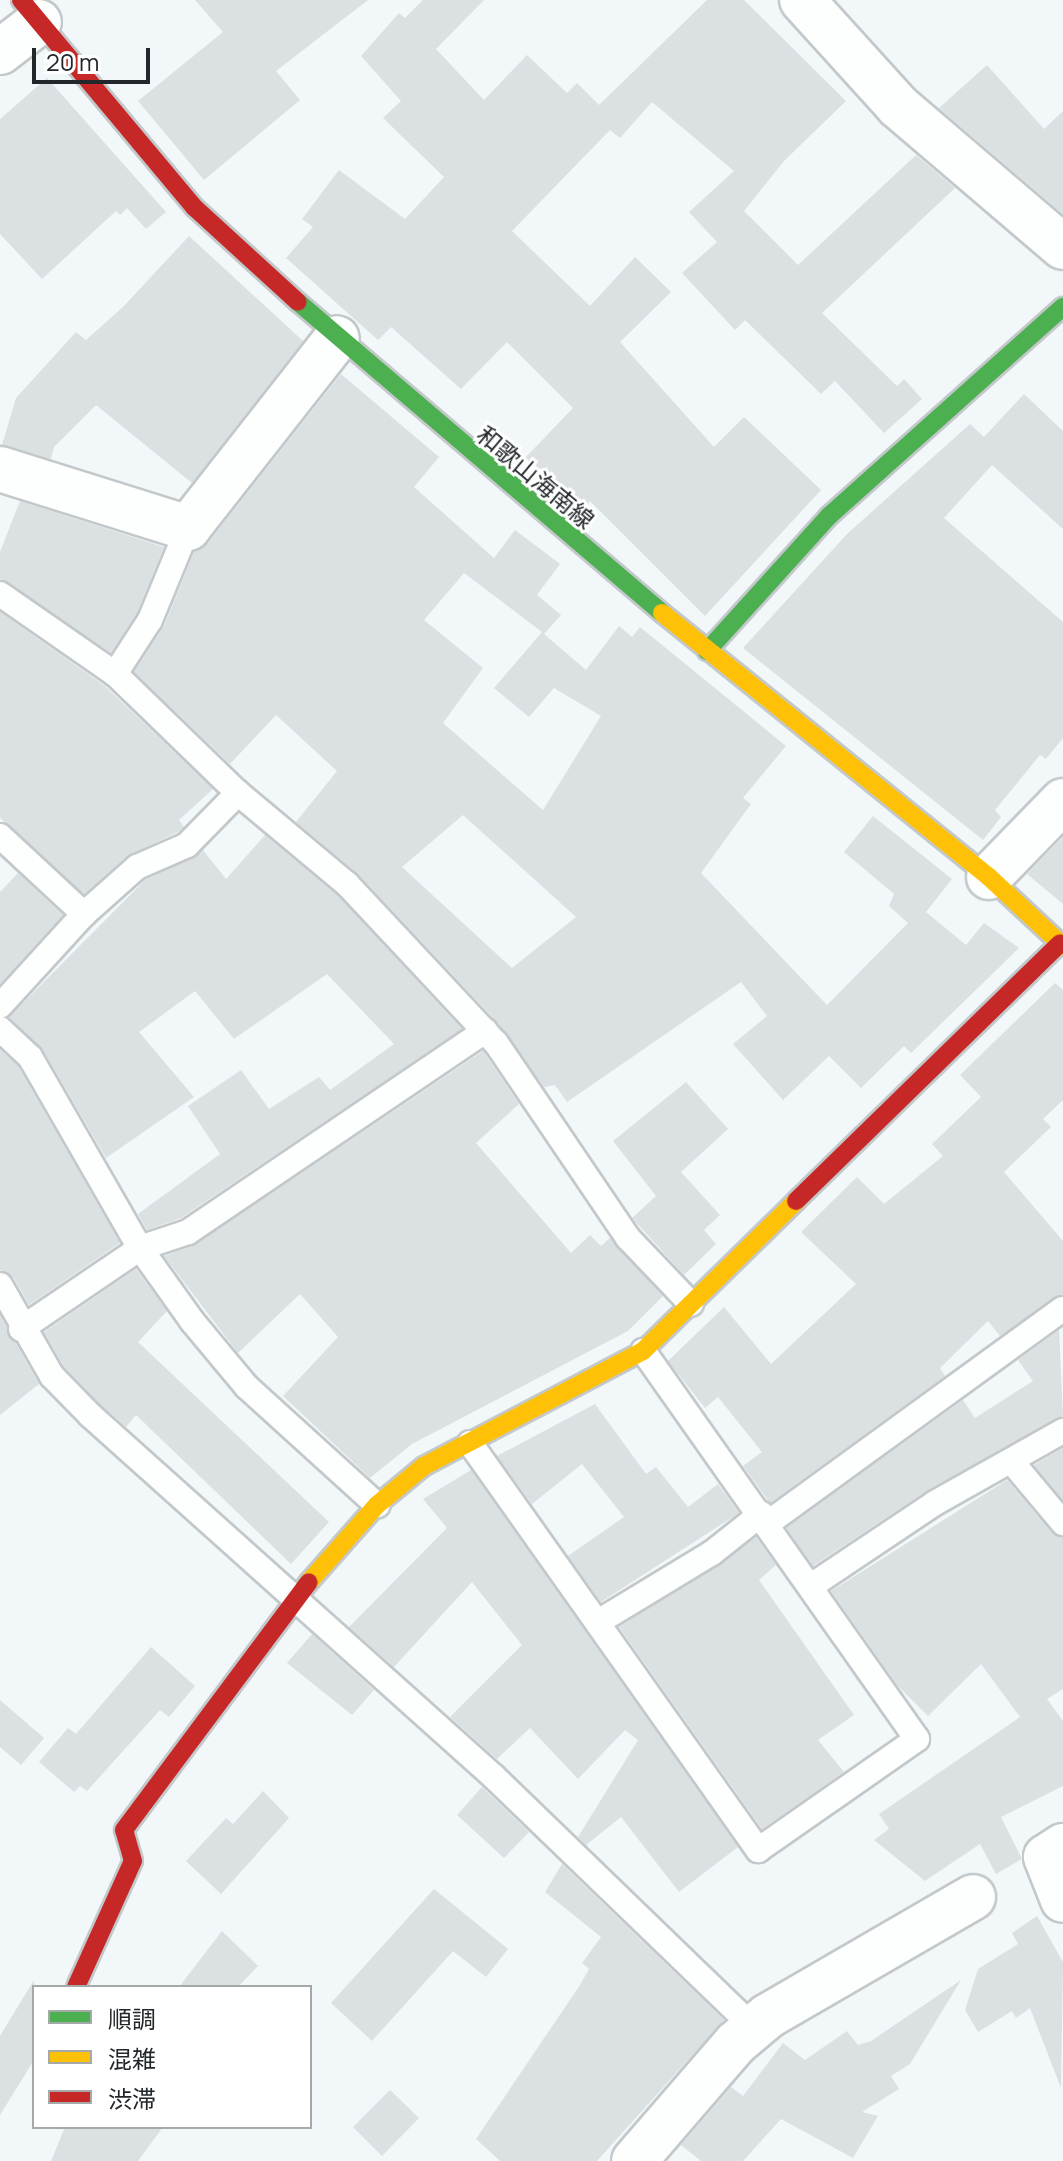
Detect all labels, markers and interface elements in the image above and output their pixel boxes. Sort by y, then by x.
scale bar [36,32,154,82]
text: 20 m [46,45,99,78]
street label: 和歌山海南線 [472,420,600,534]
legend [32,1985,312,2129]
text: 順調 [108,2002,156,2035]
text: 混雑 [108,2042,156,2075]
text: 渋滞 [108,2082,156,2115]

